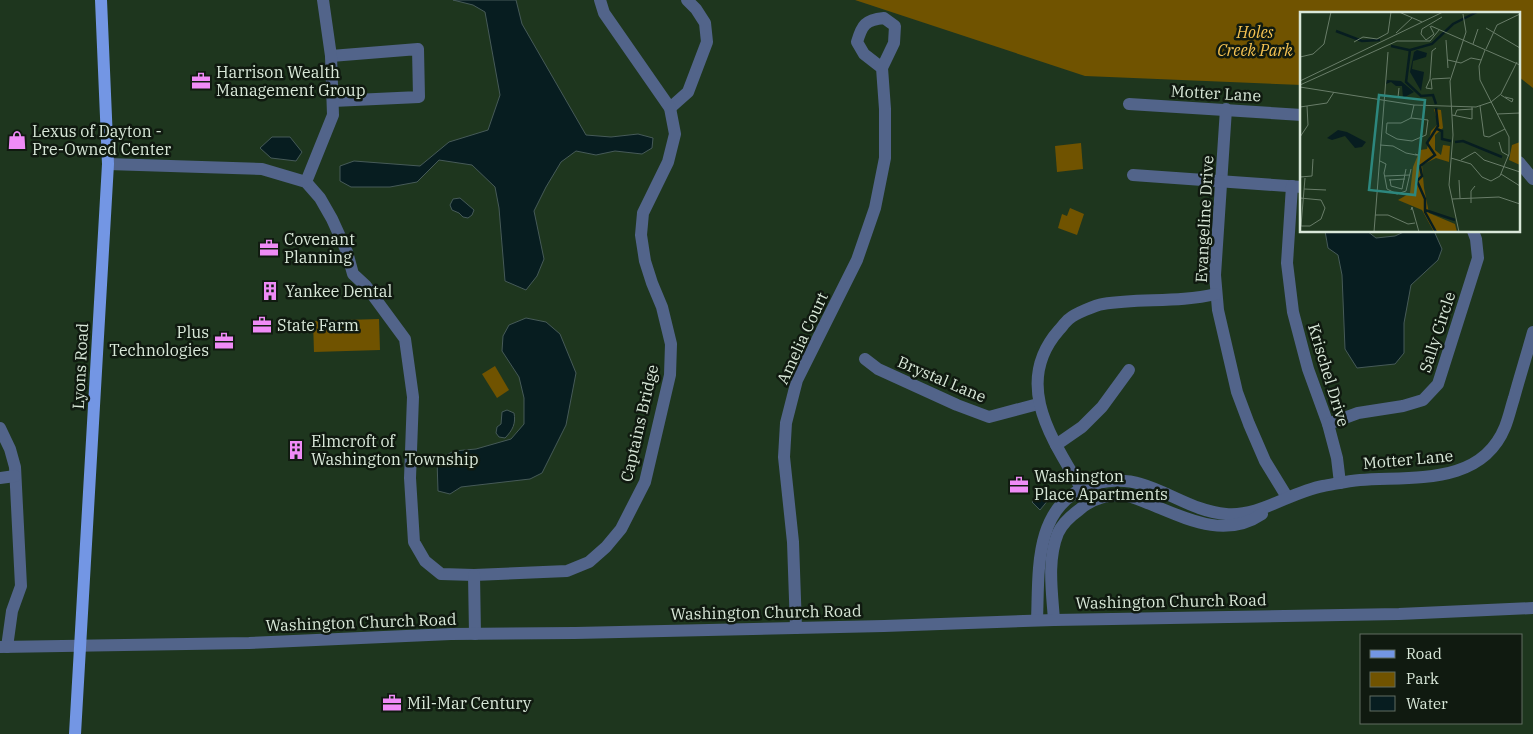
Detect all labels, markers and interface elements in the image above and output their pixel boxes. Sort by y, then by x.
inset map [1300,12,1520,232]
park label: Holes Creek Park [1217,22,1293,60]
place label: Harrison Wealth Management Group [216,62,366,100]
office icon: Harrison Wealth Management Group [190,70,212,92]
street label: Motter Lane [1170,81,1262,105]
place label: Lexus of Dayton - Pre-Owned Center [32,121,171,159]
shop icon: Lexus of Dayton - Pre-Owned Center [6,129,28,151]
street label: Evangeline Drive [1191,155,1217,283]
place label: Covenant Planning [284,229,355,267]
office icon: Covenant Planning [258,237,280,259]
building icon: Yankee Dental [259,280,281,302]
place label: Yankee Dental [285,281,392,301]
street label: Amelia Court [772,289,832,387]
street label: Sally Circle [1414,289,1460,375]
office icon: State Farm [251,314,273,336]
place label: State Farm [277,315,359,335]
street label: Krischel Drive [1304,321,1354,429]
street label: Lyons Road [68,322,92,410]
place label: Plus Technologies [109,322,209,360]
office icon: Plus Technologies [213,330,235,352]
street label: Brystal Lane [895,351,989,407]
street label: Captains Bridge [616,362,662,484]
place label: Elmcroft of Washington Township [311,431,479,469]
building icon: Elmcroft of Washington Township [285,439,307,461]
street label: Motter Lane [1362,445,1454,473]
place label: Washington Place Apartments [1034,466,1168,504]
office icon: Washington Place Apartments [1008,474,1030,496]
street label: Washington Church Road [1075,589,1267,613]
street label: Washington Church Road [670,600,862,624]
street label: Washington Church Road [265,609,457,635]
legend [1360,634,1523,724]
text: Road [1406,644,1442,663]
text: Park [1406,669,1439,688]
office icon: Mil-Mar Century [381,692,403,714]
place label: Mil-Mar Century [407,693,532,713]
text: Water [1406,694,1448,713]

